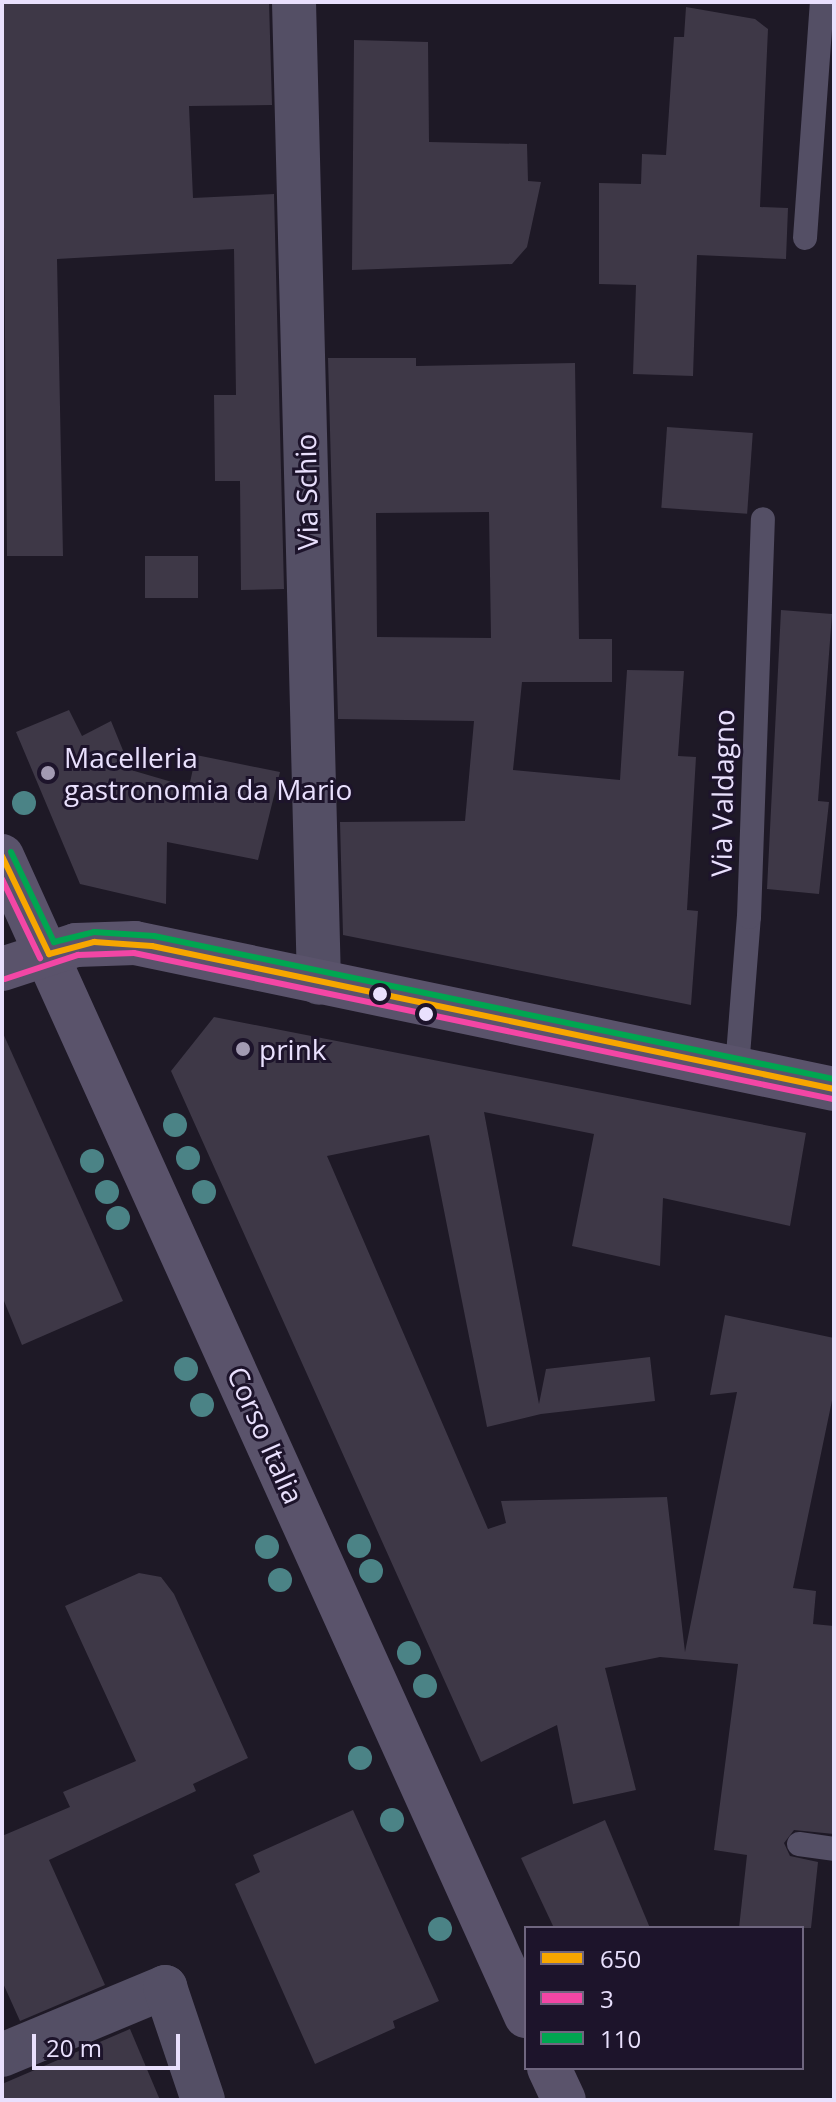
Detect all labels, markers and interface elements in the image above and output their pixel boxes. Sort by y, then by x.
street label: Via Schio [288,433,324,551]
street label: Via Valdagno [704,709,740,877]
place label: Macelleria gastronomia da Mario [64,740,352,806]
marker: Macelleria gastronomia da Mario [39,764,57,782]
unlabelled marker [372,986,388,1002]
unlabelled marker [418,1006,434,1022]
place label: prink [259,1032,327,1066]
marker: prink [234,1040,252,1058]
street label: Corso Italia [221,1361,311,1509]
legend [524,1926,804,2070]
text: 650 [600,1942,641,1975]
text: 3 [600,1982,614,2015]
scale bar [36,2018,184,2068]
text: 110 [600,2022,641,2055]
text: 20 m [46,2031,102,2064]

